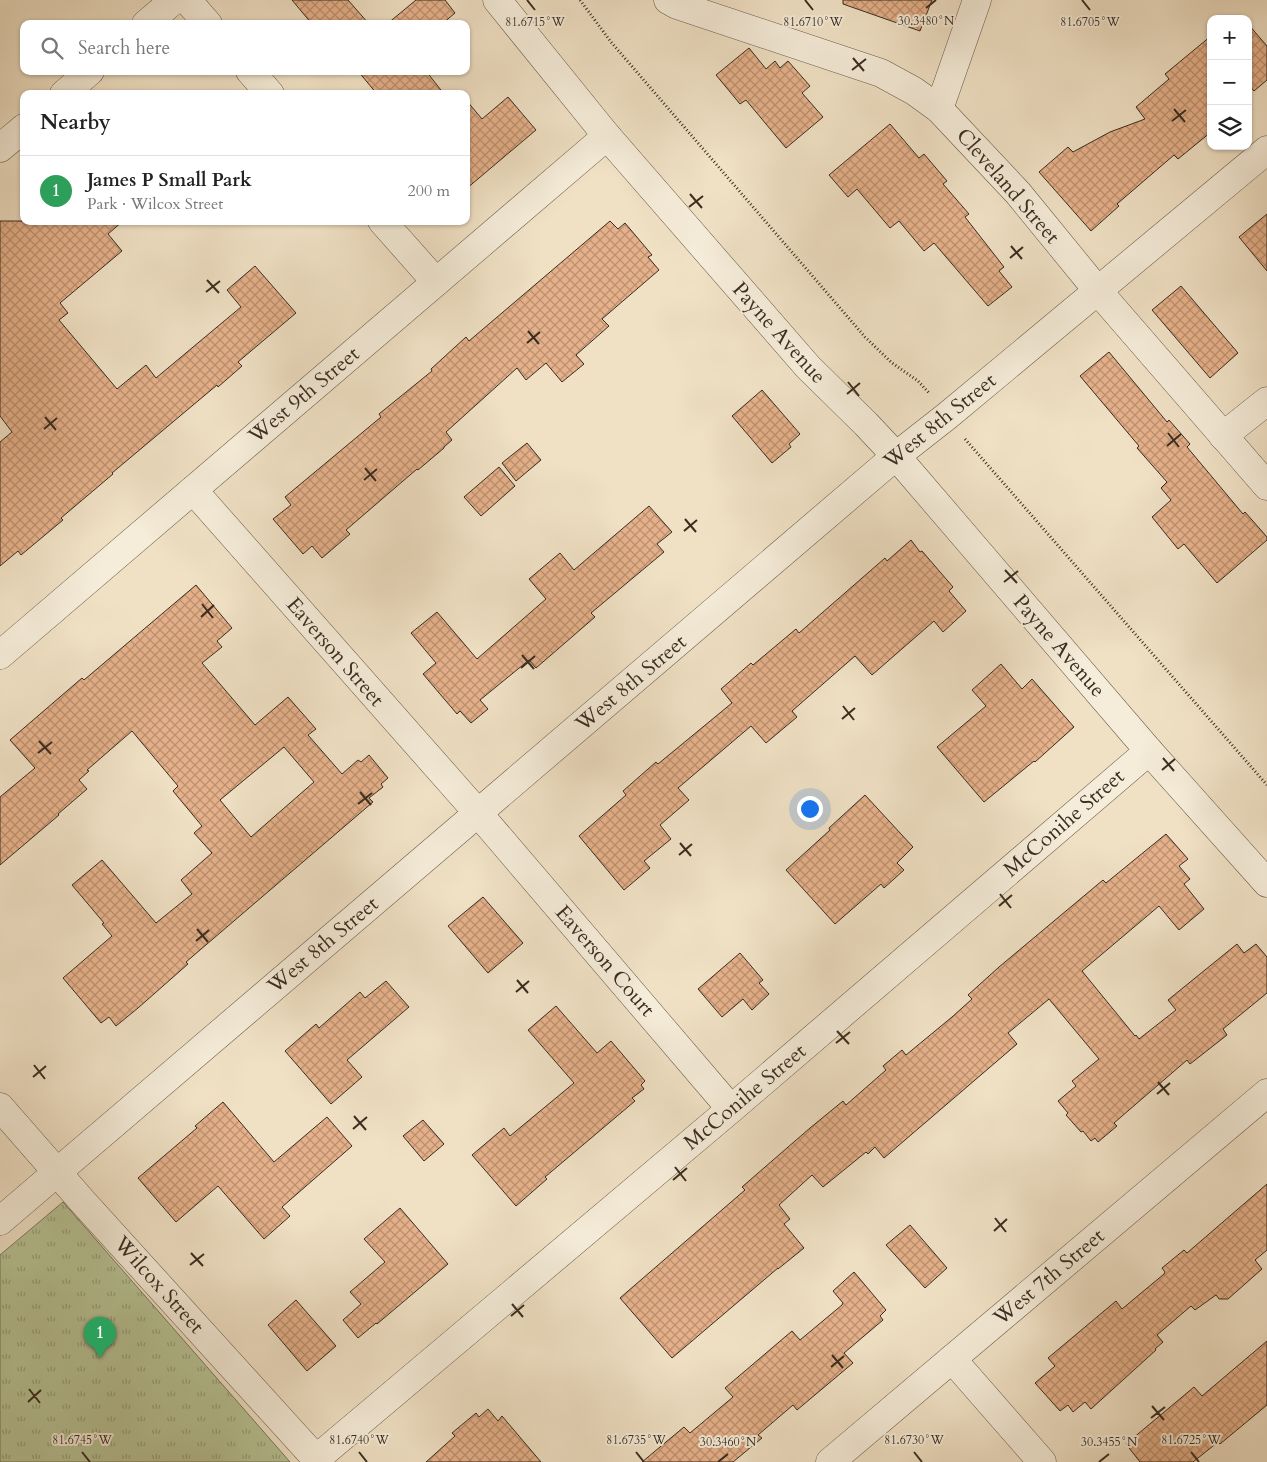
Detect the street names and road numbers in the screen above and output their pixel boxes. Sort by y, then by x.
street label: Cleveland Street [950,122,1067,250]
street label: Payne Avenue [725,276,833,390]
street label: West 9th Street [241,340,366,451]
street label: West 8th Street [877,366,1003,476]
street label: Payne Avenue [1006,588,1112,704]
street label: Eaverson Street [279,591,391,713]
street label: West 8th Street [568,628,693,739]
street label: McConihe Street [997,762,1131,884]
street label: West 8th Street [260,890,385,1001]
street label: Eaverson Court [548,899,662,1023]
street label: McConihe Street [678,1037,813,1157]
street label: West 7th Street [986,1222,1111,1333]
street label: Wilcox Street [107,1229,211,1340]

